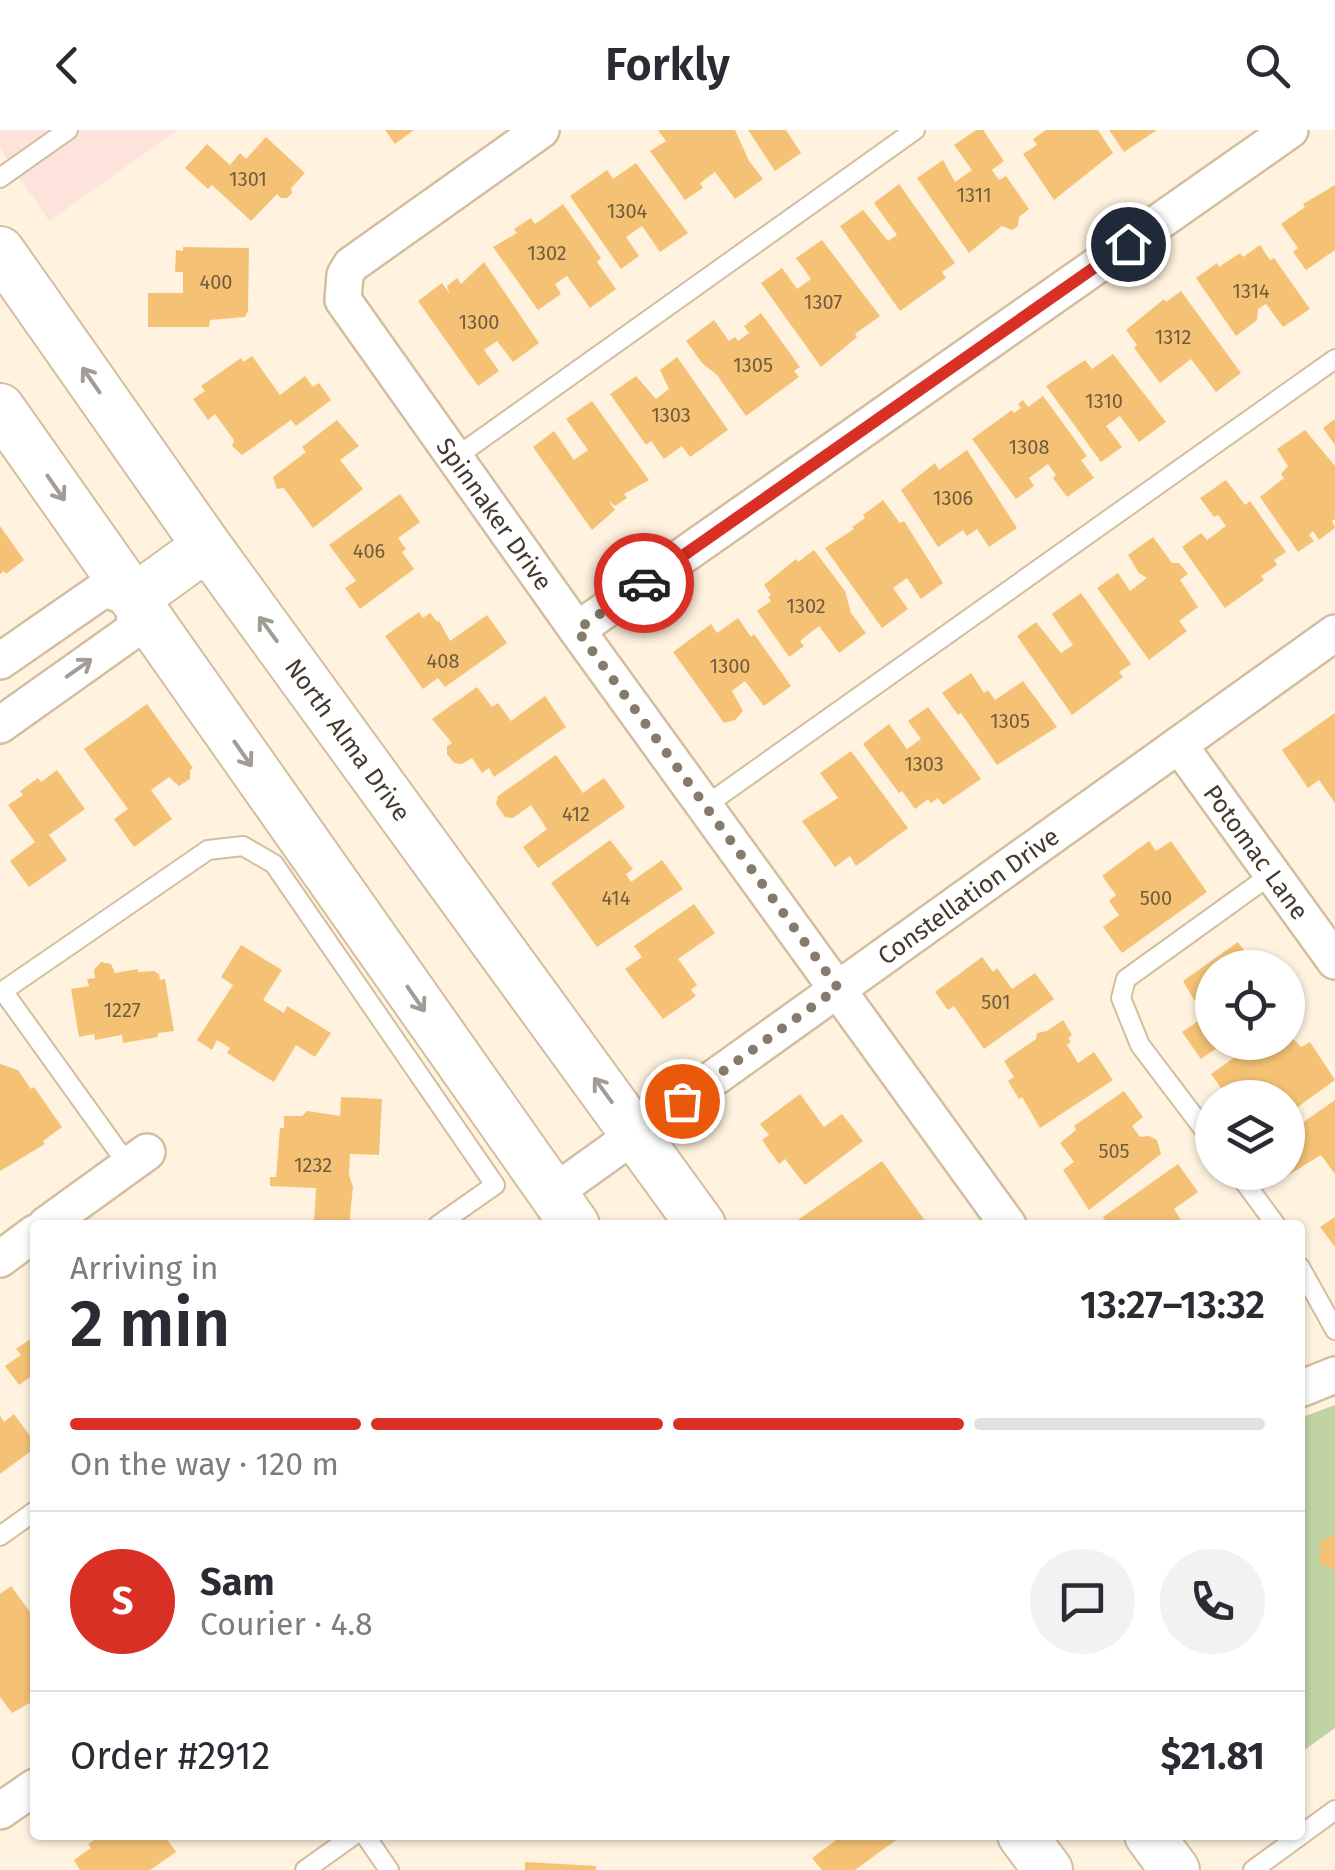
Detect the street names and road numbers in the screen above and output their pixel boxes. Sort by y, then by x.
street label: Spinnaker Drive [430,432,558,596]
street label: North Alma Drive [278,653,416,827]
street label: Potomac Lane [1197,779,1314,926]
street label: Constellation Drive [872,822,1065,972]

